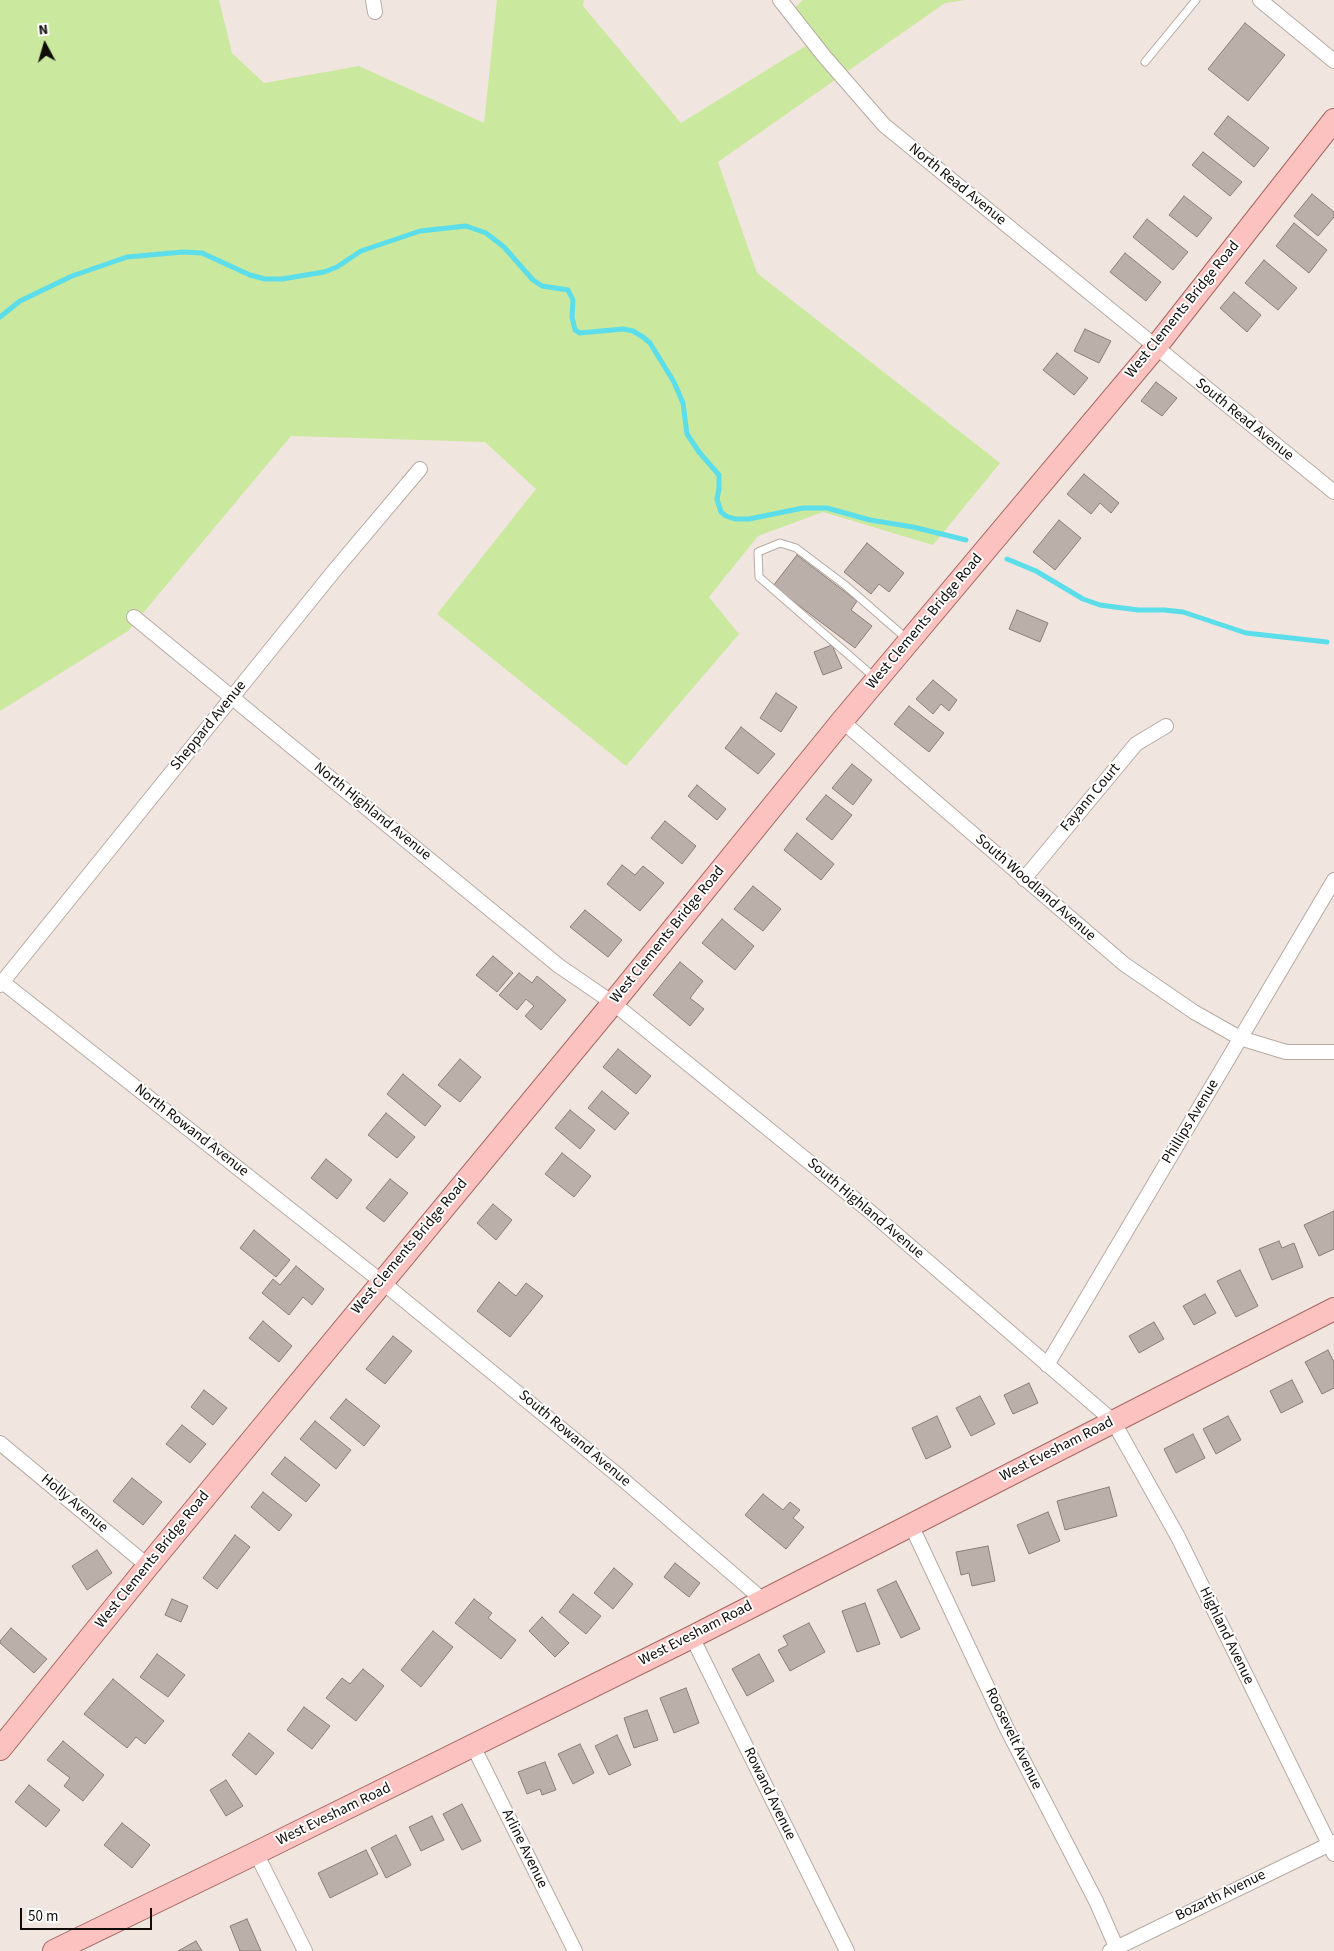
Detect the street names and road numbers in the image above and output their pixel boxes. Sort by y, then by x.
street label: North Read Avenue [905,140,1009,230]
street label: West Clements Bridge Road [1122,238,1244,382]
street label: South Read Avenue [1191,375,1297,465]
street label: West Clements Bridge Road [863,551,987,693]
street label: Sheppard Avenue [167,678,251,774]
street label: North Highland Avenue [310,759,434,865]
street label: Fayann Court [1057,760,1125,836]
street label: South Woodland Avenue [971,831,1099,945]
street label: West Clements Bridge Road [607,863,729,1007]
street label: Phillips Avenue [1159,1076,1223,1168]
street label: North Rowand Avenue [130,1081,252,1181]
street label: South Highland Avenue [803,1155,927,1263]
street label: West Clements Bridge Road [348,1176,472,1318]
street label: South Rowand Avenue [514,1387,634,1491]
street label: West Evesham Road [997,1414,1117,1486]
street label: Holly Avenue [37,1471,111,1537]
street label: West Clements Bridge Road [92,1488,214,1632]
street label: Highland Avenue [1195,1584,1257,1688]
street label: West Evesham Road [636,1598,756,1670]
street label: Roosevelt Avenue [981,1685,1045,1793]
street label: Rowand Avenue [739,1745,799,1843]
street label: West Evesham Road [274,1779,394,1851]
street label: Arline Avenue [497,1807,551,1891]
street label: Bozarth Avenue [1173,1866,1269,1926]

